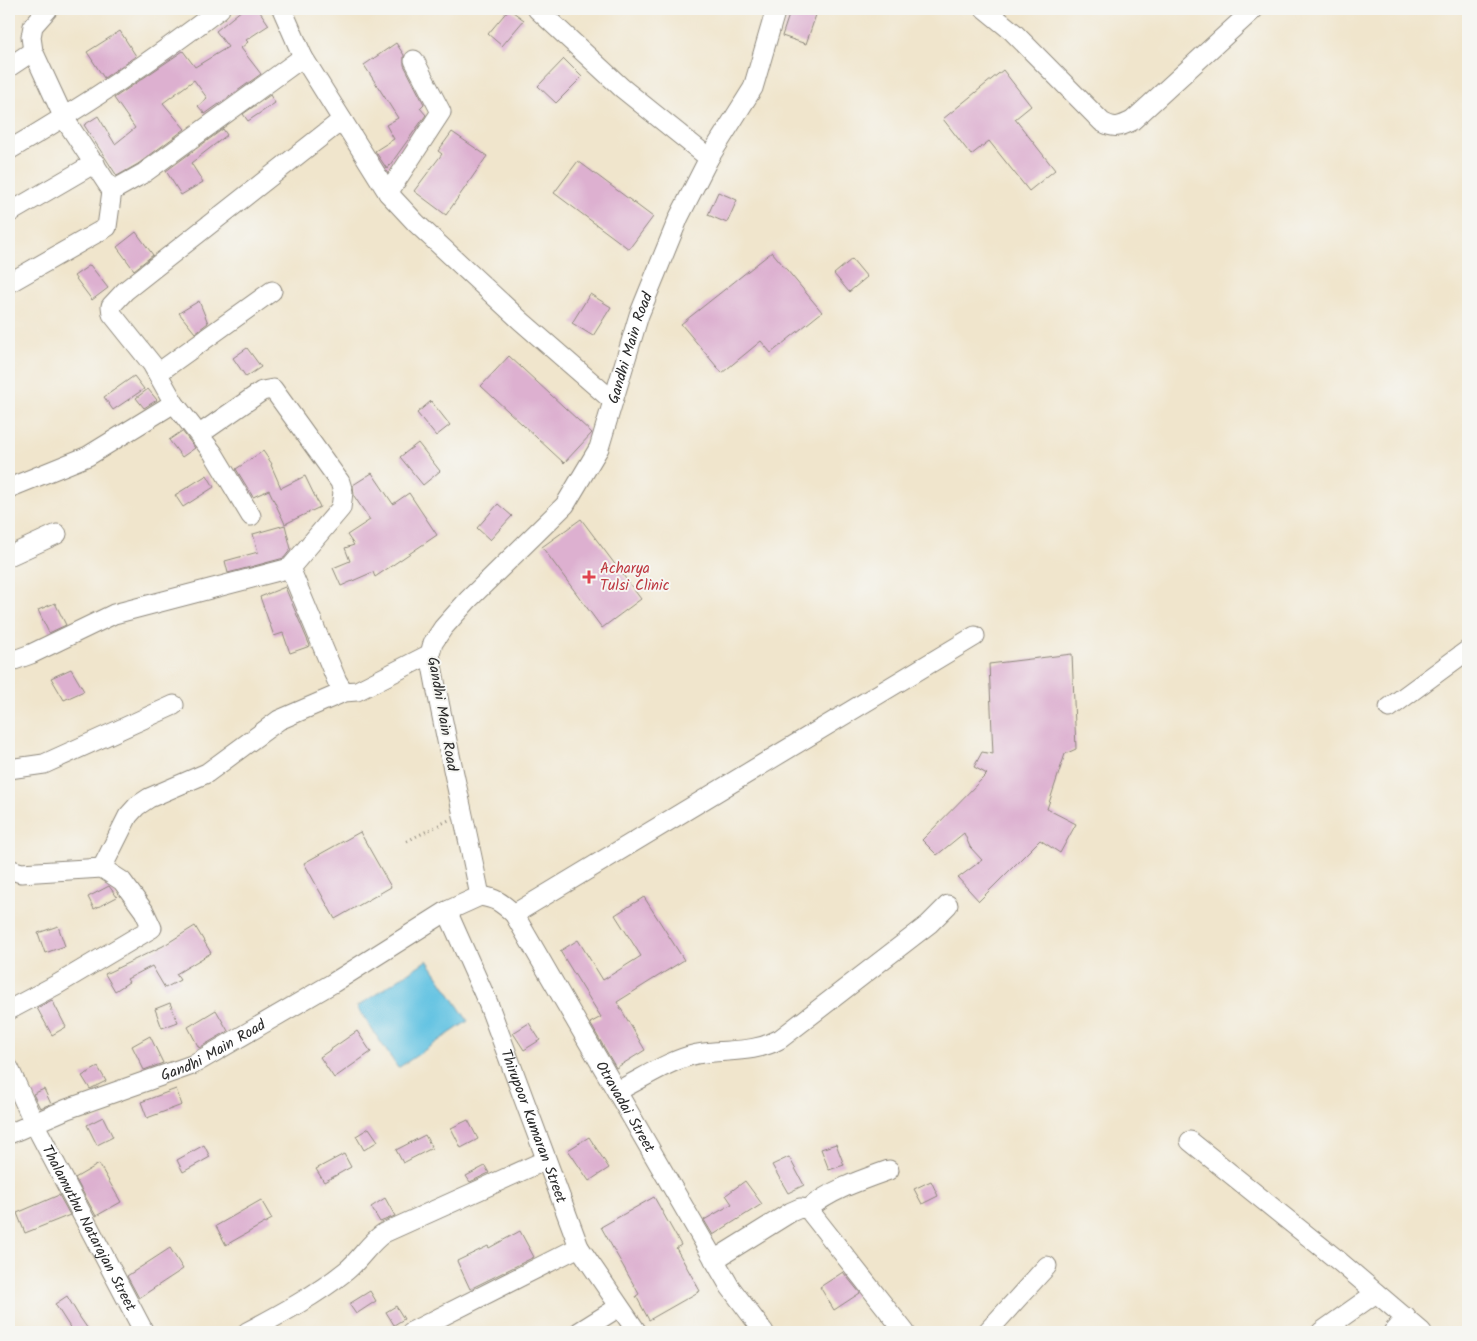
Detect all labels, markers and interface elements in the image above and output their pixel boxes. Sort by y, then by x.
street label: Gandhi Main Road [602,288,660,407]
place label: Acharya Tulsi Clinic [600,557,670,598]
marker: Acharya Tulsi Clinic [582,570,596,584]
street label: Gandhi Main Road [420,655,464,774]
street label: Gandhi Main Road [158,1013,271,1088]
street label: Thirupoor Kumaran Street [493,1046,573,1207]
street label: Otravadai Street [589,1057,661,1158]
street label: Thalamuthu Natarajan Street [35,1141,142,1316]

